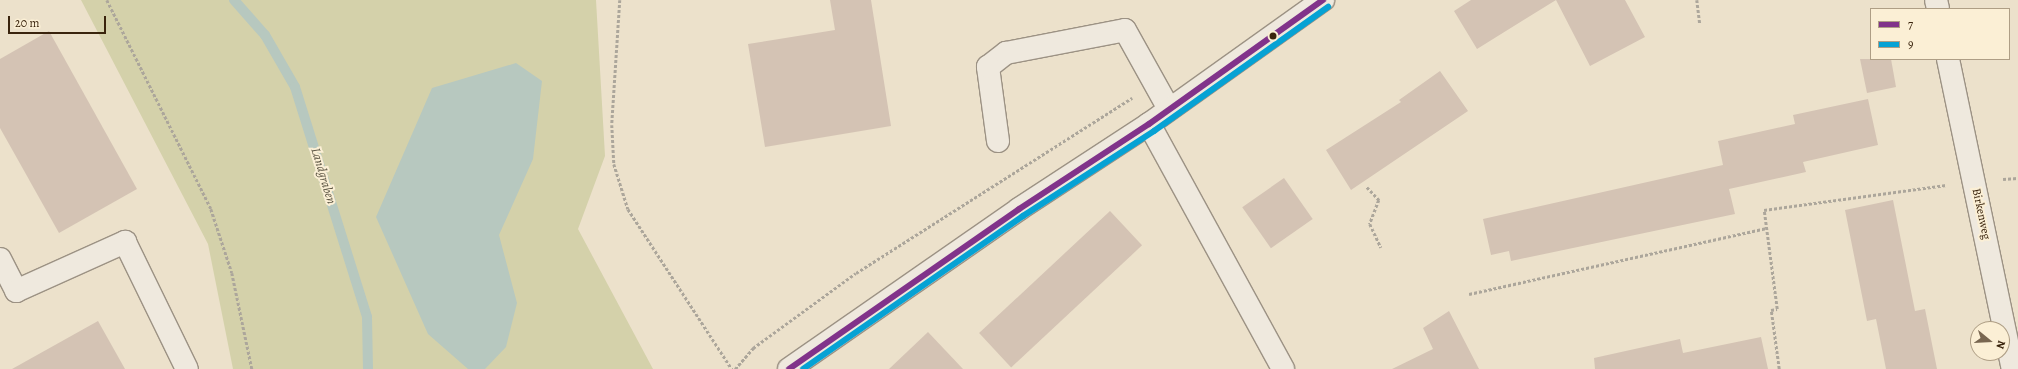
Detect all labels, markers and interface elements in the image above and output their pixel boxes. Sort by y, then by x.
scale bar [10,8,108,34]
legend [1870,8,2010,60]
text: 20 m [15,15,39,31]
text: 7 [1908,16,1913,32]
unlabelled marker [1268,31,1278,41]
text: 9 [1908,36,1913,52]
water label: Landgraben [307,146,339,206]
street label: Birkenweg [1969,187,1993,241]
north arrow [1970,321,2010,361]
text: N [1993,338,2009,351]

